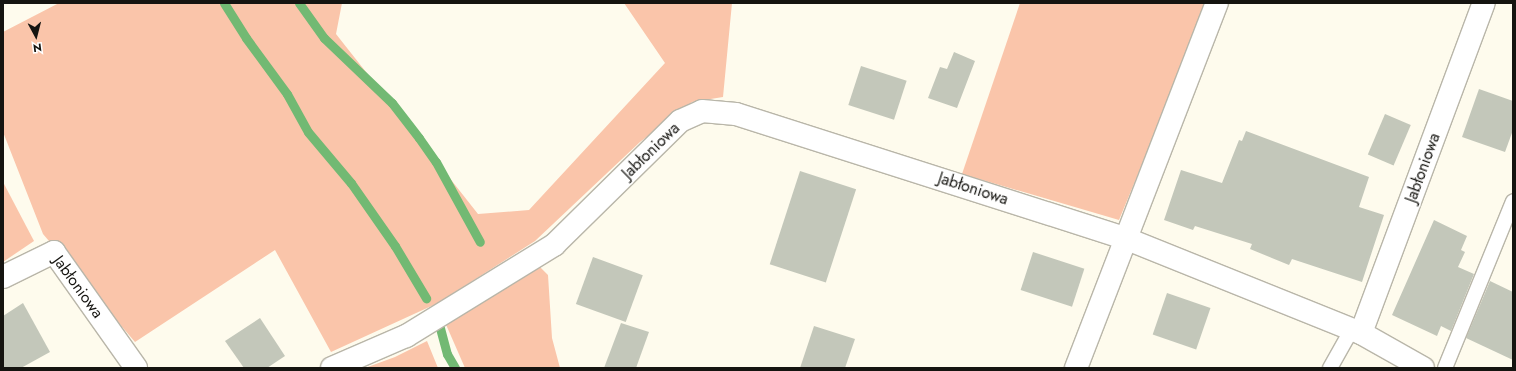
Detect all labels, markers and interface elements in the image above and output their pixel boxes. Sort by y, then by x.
north arrow [16,16,56,56]
text: N [32,39,43,56]
street label: Jabłoniowa [618,119,684,183]
street label: Jabłoniowa [1402,131,1444,205]
street label: Jabłoniowa [935,169,1011,209]
street label: Jabłoniowa [49,252,107,322]

